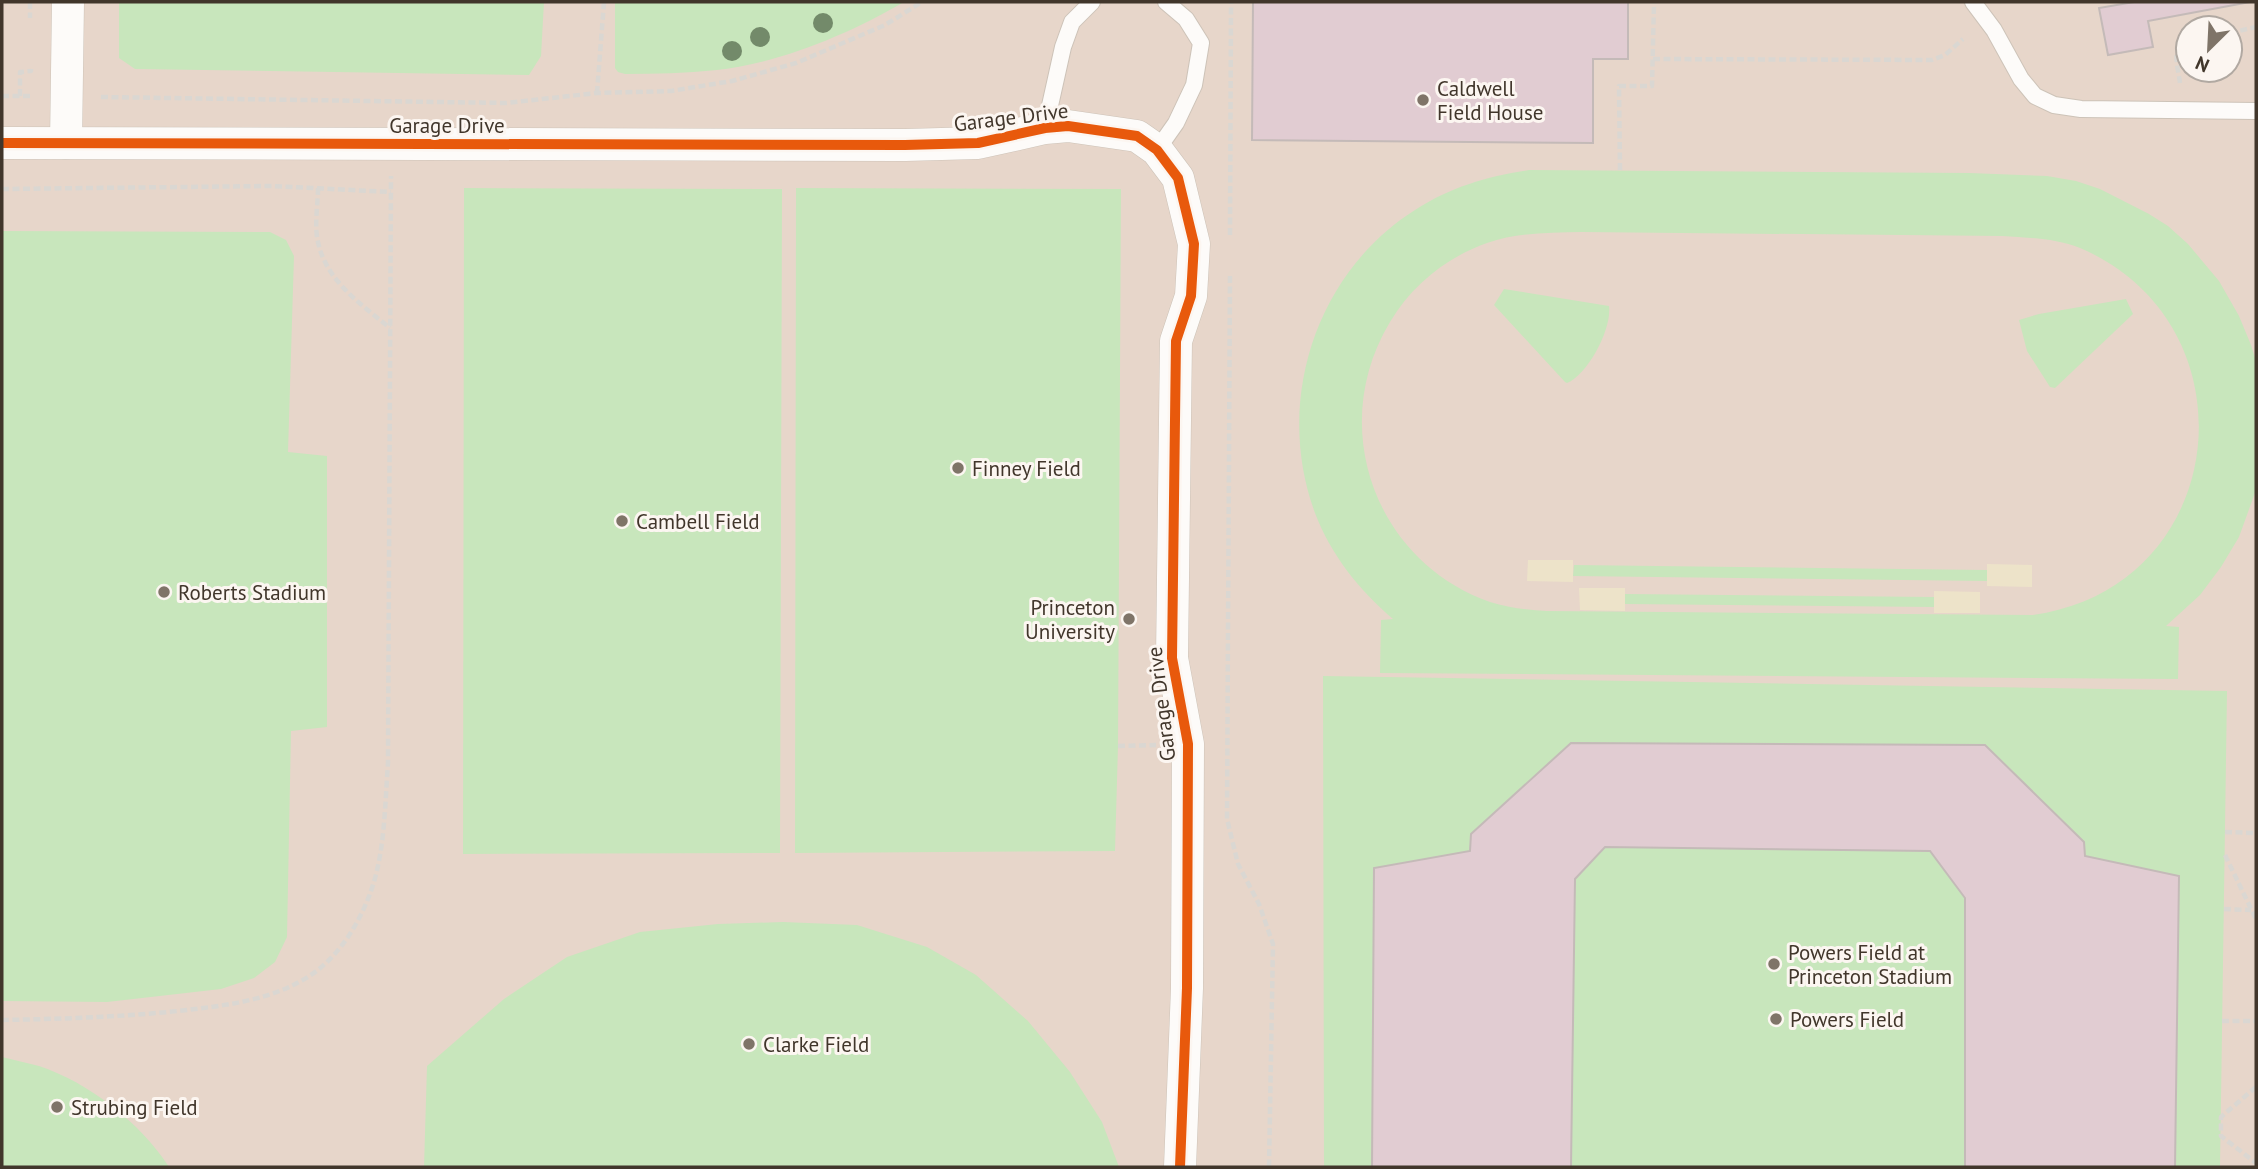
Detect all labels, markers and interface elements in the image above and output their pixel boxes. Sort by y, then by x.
north arrow [2174,14,2244,84]
text: N [2192,51,2213,78]
place label: Caldwell Field House [1437,75,1543,126]
marker: Caldwell Field House [1415,92,1431,108]
street label: Garage Drive [952,97,1070,137]
street label: Garage Drive [389,112,505,139]
place label: Finney Field [972,455,1081,482]
marker: Finney Field [950,460,966,476]
place label: Cambell Field [636,508,760,535]
marker: Cambell Field [614,513,630,529]
place label: Roberts Stadium [178,579,326,606]
marker: Roberts Stadium [156,584,172,600]
place label: Princeton University [1025,594,1115,645]
marker: Princeton University [1121,611,1137,627]
street label: Garage Drive [1141,645,1181,763]
place label: Powers Field at Princeton Stadium [1788,939,1952,990]
marker: Powers Field at Princeton Stadium [1766,956,1782,972]
place label: Powers Field [1790,1006,1904,1033]
marker: Powers Field [1768,1011,1784,1027]
place label: Clarke Field [763,1031,869,1058]
marker: Clarke Field [741,1036,757,1052]
place label: Strubing Field [71,1094,198,1121]
marker: Strubing Field [49,1099,65,1115]

